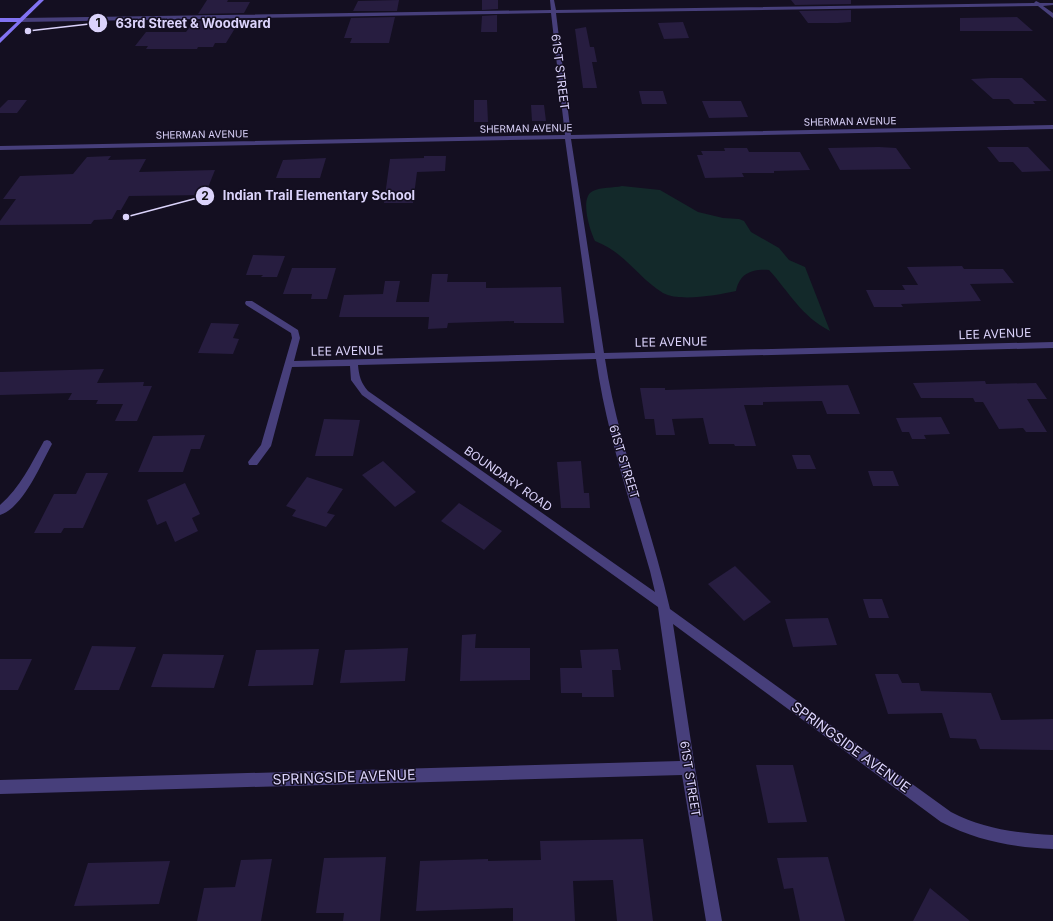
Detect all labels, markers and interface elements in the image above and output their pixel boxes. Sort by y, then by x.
callout: 63rd Street & Woodward [88,11,279,36]
text: 1 [95,15,101,30]
text: 63rd Street & Woodward [115,15,271,31]
street label: 61ST STREET [548,33,573,111]
street label: SHERMAN AVENUE [804,114,896,128]
street label: SHERMAN AVENUE [480,121,572,135]
street label: SHERMAN AVENUE [156,127,248,141]
callout: Indian Trail Elementary School [195,183,424,208]
text: Indian Trail Elementary School [223,187,415,203]
text: 2 [201,188,209,203]
street label: LEE AVENUE [958,325,1032,342]
street label: LEE AVENUE [634,333,707,350]
street label: LEE AVENUE [310,342,383,359]
street label: 61ST STREET [606,423,643,501]
street label: BOUNDARY ROAD [461,443,555,515]
street label: SPRINGSIDE AVENUE [788,698,914,796]
street label: 61ST STREET [677,740,704,818]
street label: SPRINGSIDE AVENUE [272,766,416,787]

